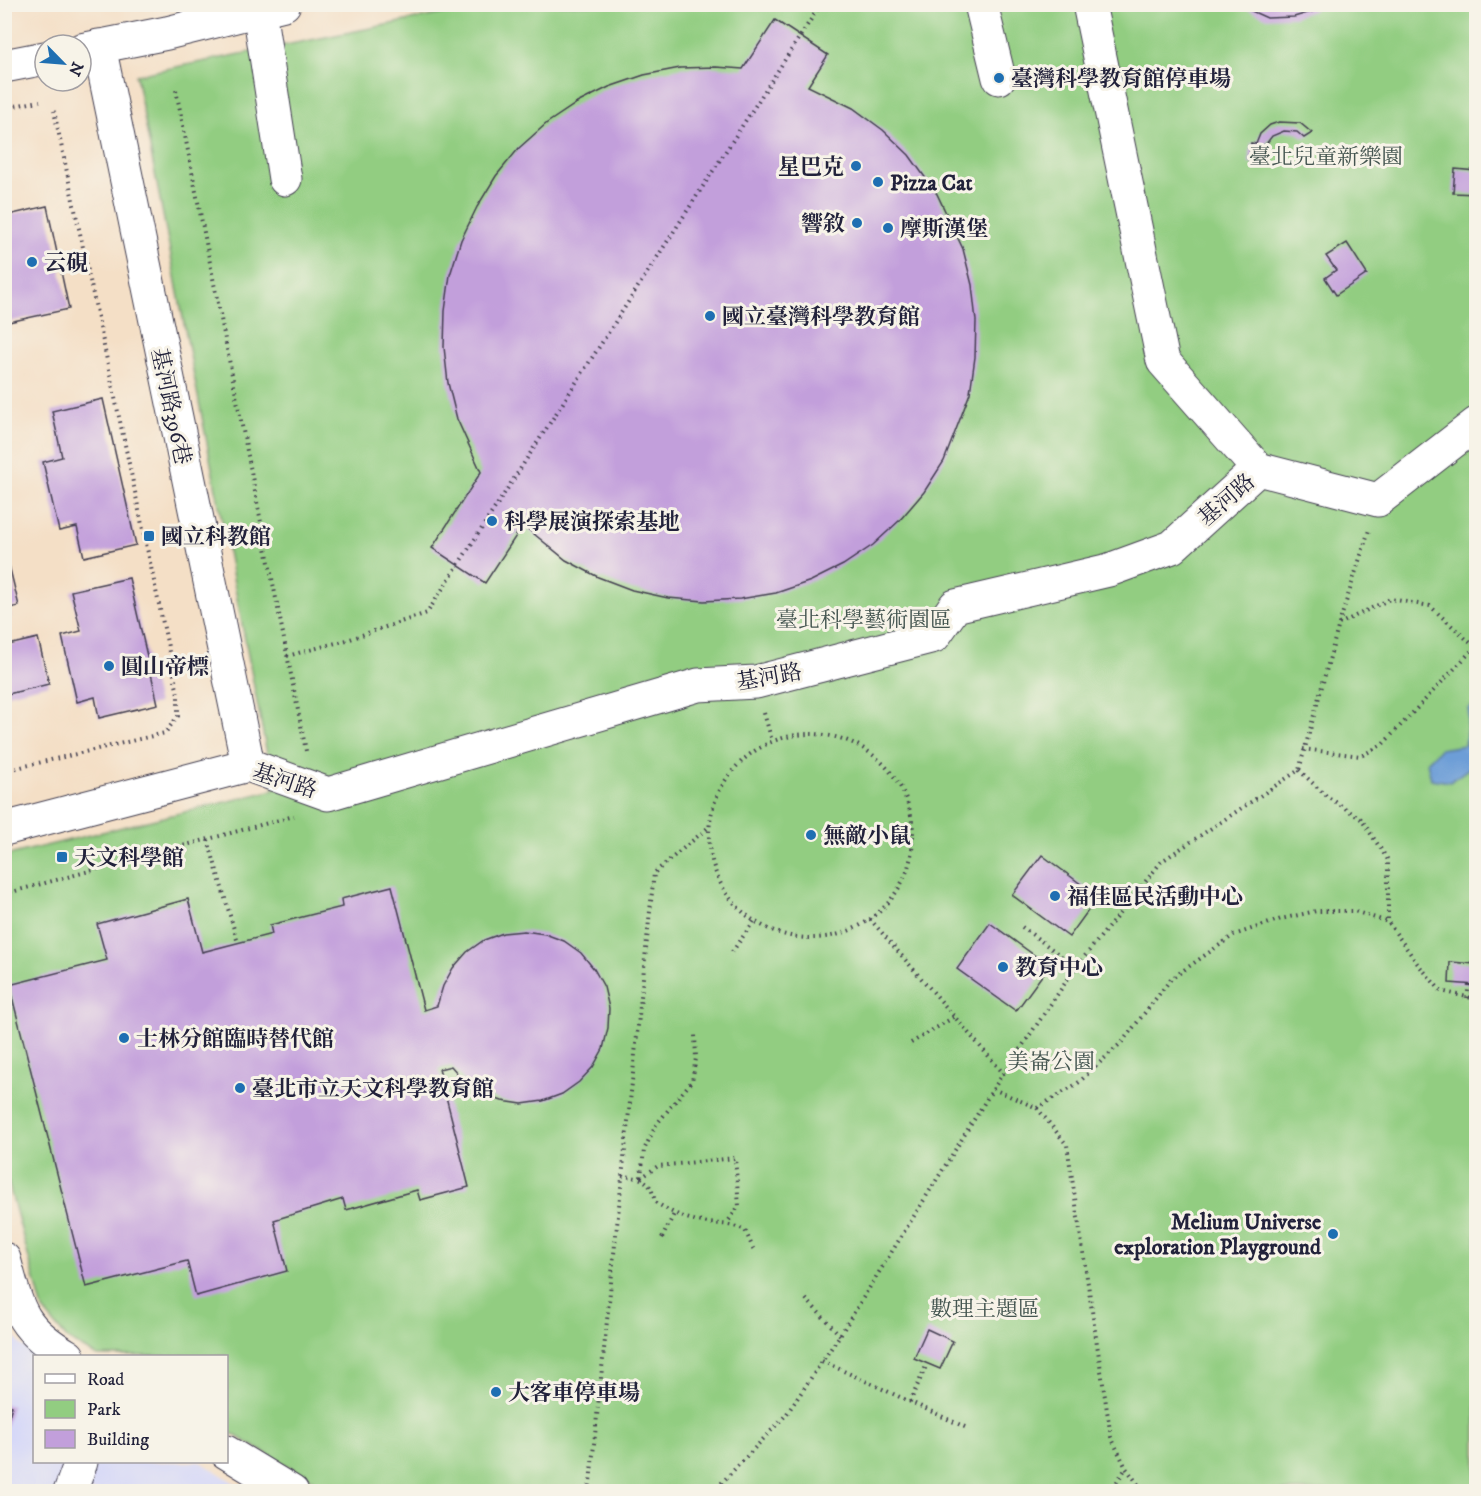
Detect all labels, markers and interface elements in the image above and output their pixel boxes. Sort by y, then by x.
north arrow [33,33,93,93]
text: N [64,59,88,79]
place label: 臺灣科學教育館停車場 [1011,66,1231,93]
marker: 臺灣科學教育館停車場 [992,71,1006,85]
park label: 臺北兒童新樂園 [1249,144,1403,171]
place label: 星巴克 [778,154,844,181]
marker: 星巴克 [849,159,863,173]
place label: Pizza Cat [890,170,973,197]
marker: Pizza Cat [871,175,885,189]
place label: 響敘 [801,211,845,238]
marker: 響敘 [850,216,864,230]
place label: 摩斯漢堡 [900,216,988,243]
marker: 摩斯漢堡 [881,221,895,235]
place label: 云硯 [44,250,88,277]
marker: 云硯 [25,255,39,269]
place label: 國立臺灣科學教育館 [722,304,920,331]
marker: 國立臺灣科學教育館 [703,309,717,323]
street label: 基河路396巷 [145,345,196,467]
street label: 基河路 [1193,468,1261,532]
place label: 科學展演探索基地 [504,509,680,536]
marker: 科學展演探索基地 [485,514,499,528]
place label: 國立科教館 [161,524,271,551]
marker: 國立科教館 [142,529,156,543]
park label: 臺北科學藝術園區 [776,607,952,634]
place label: 圓山帝標 [121,654,209,681]
street label: 基河路 [734,658,804,697]
marker: 圓山帝標 [102,659,116,673]
street label: 基河路 [249,758,320,804]
place label: 無敵小鼠 [823,823,911,850]
marker: 無敵小鼠 [804,828,818,842]
place label: 天文科學館 [74,845,184,872]
marker: 天文科學館 [55,850,69,864]
place label: 福佳區民活動中心 [1067,884,1243,911]
marker: 福佳區民活動中心 [1048,889,1062,903]
place label: 教育中心 [1015,955,1103,982]
marker: 教育中心 [996,960,1010,974]
place label: 士林分館臨時替代館 [136,1026,334,1053]
marker: 士林分館臨時替代館 [117,1031,131,1045]
park label: 美崙公園 [1007,1049,1095,1076]
place label: 臺北市立天文科學教育館 [252,1076,494,1103]
marker: 臺北市立天文科學教育館 [233,1081,247,1095]
place label: Melium Universe exploration Playground [1114,1209,1322,1261]
marker: Melium Universe exploration Playground [1326,1227,1340,1241]
park label: 數理主題區 [930,1296,1040,1323]
legend [33,1355,228,1463]
text: Road [87,1369,124,1391]
place label: 大客車停車場 [508,1380,640,1407]
marker: 大客車停車場 [489,1385,503,1399]
text: Park [87,1399,121,1421]
text: Building [87,1429,149,1451]

